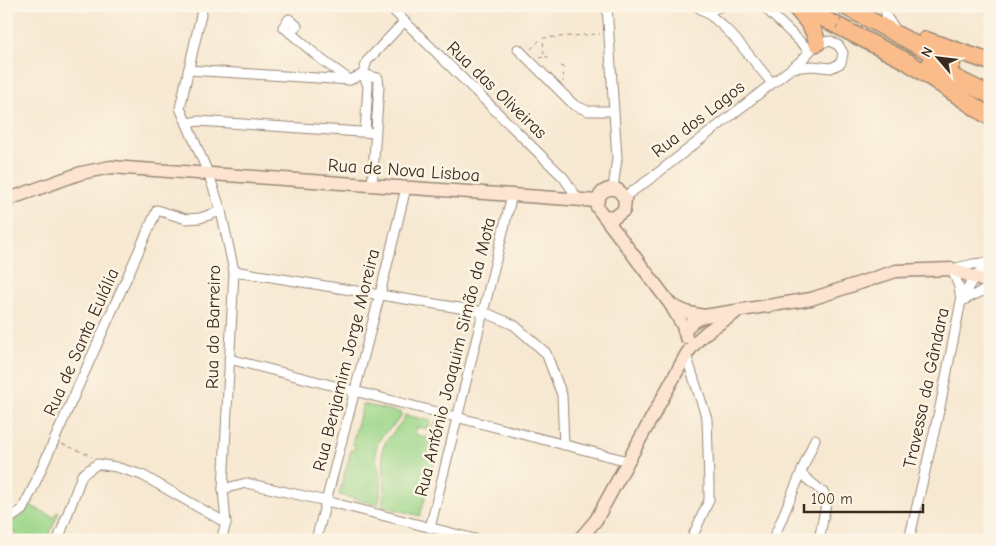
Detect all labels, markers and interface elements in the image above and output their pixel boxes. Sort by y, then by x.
north arrow [914,32,964,82]
street label: Rua das Oliveiras [442,37,551,143]
text: N [917,44,937,60]
street label: Rua dos Lagos [648,77,749,162]
street label: Rua de Nova Lisboa [327,155,481,186]
street label: Rua António Joaquim Simão da Mota [411,215,500,499]
street label: Rua Benjamim Jorge Moreira [309,247,384,473]
street label: Rua de Santa Eulália [39,265,123,419]
street label: Rua do Barreiro [202,265,225,389]
street label: Travessa da Gândara [899,306,954,470]
scale bar [804,481,922,513]
text: 100 m [811,490,853,508]

